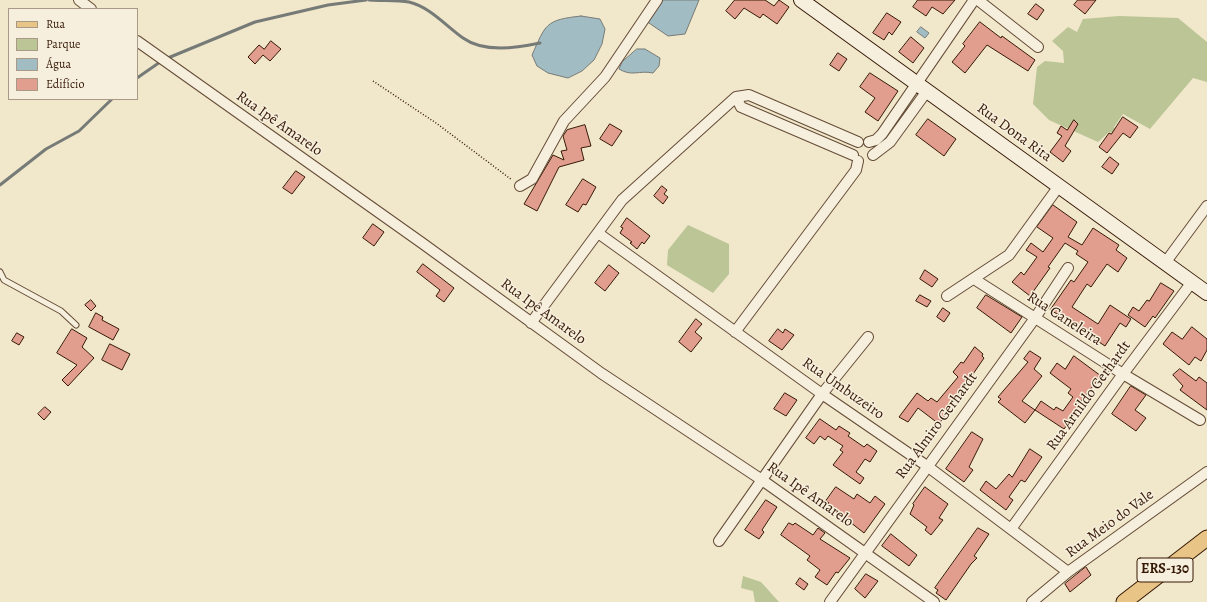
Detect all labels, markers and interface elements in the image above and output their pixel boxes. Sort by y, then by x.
legend [8,8,138,100]
text: Rua [46,16,65,32]
text: Parque [46,36,81,52]
text: Água [46,56,71,72]
text: Edifício [46,76,84,92]
street label: Rua Ipê Amarelo [232,88,326,160]
street label: Rua Dona Rita [973,100,1055,166]
street label: Rua Ipê Amarelo [497,275,589,349]
street label: Rua Caneleira [1023,288,1105,350]
street label: Rua Arnildo Gerhardt [1043,338,1135,454]
street label: Rua Umbuzeiro [799,354,887,424]
street label: Rua Almiro Gerhardt [892,369,982,483]
street label: Rua Ipê Amarelo [763,459,857,531]
street label: Rua Meio do Vale [1062,486,1158,562]
road number: ERS-130 [1137,558,1193,582]

